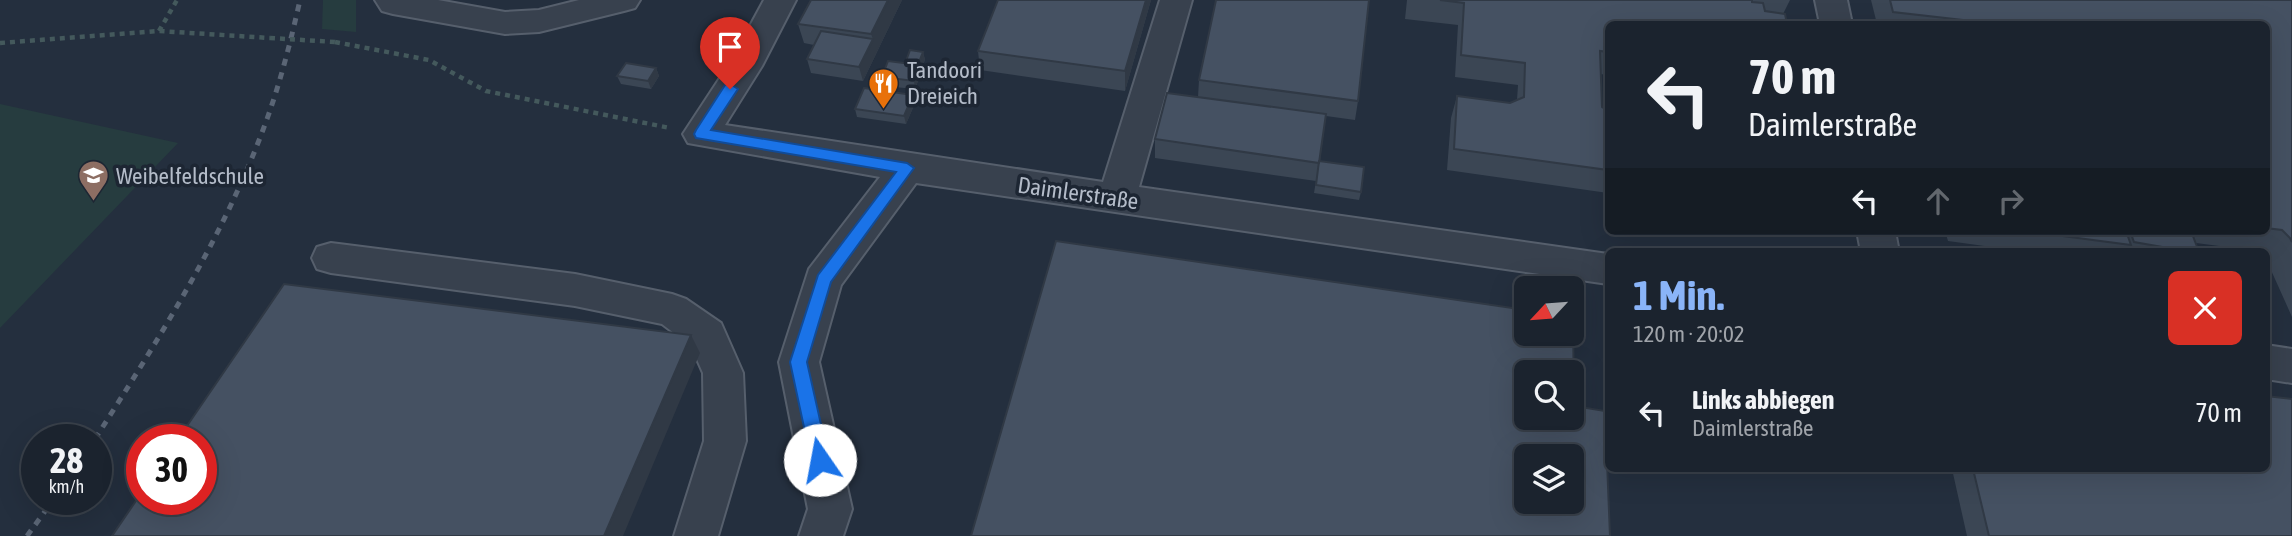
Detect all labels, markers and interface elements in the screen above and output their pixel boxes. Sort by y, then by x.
pin [700,17,760,89]
icon: arrive [711,28,749,66]
text: 70 m [1748,48,1836,104]
icon: left [1633,49,1724,140]
place label: Tandoori Dreieich [907,57,982,109]
restaurant icon: Tandoori Dreieich [867,66,901,110]
text: Daimlerstraße [1748,106,1917,143]
school or university icon: Weibelfeldschule [76,159,110,203]
place label: Weibelfeldschule [116,163,264,189]
street label: Daimlerstraße [1016,172,1140,214]
icon: left [1846,182,1884,220]
icon: ahead [1919,182,1957,220]
icon: right [1992,182,2030,220]
text: 1 Min. [1633,271,1724,319]
button: close [2168,271,2242,345]
north arrow [1514,276,1584,346]
map controls [1514,276,1584,514]
text: 120 m · 20:02 [1633,321,1745,347]
button: search [1514,360,1584,430]
text: Links abbiegen [1692,385,1834,415]
icon: left [1633,394,1671,432]
text: 70 m [2195,398,2242,428]
text: Daimlerstraße [1692,415,1814,441]
position arrow [783,423,857,497]
speed limit sign: 30 [126,424,217,515]
text: 28 [50,440,83,480]
button: layers [1514,444,1584,514]
text: km/h [49,476,84,497]

